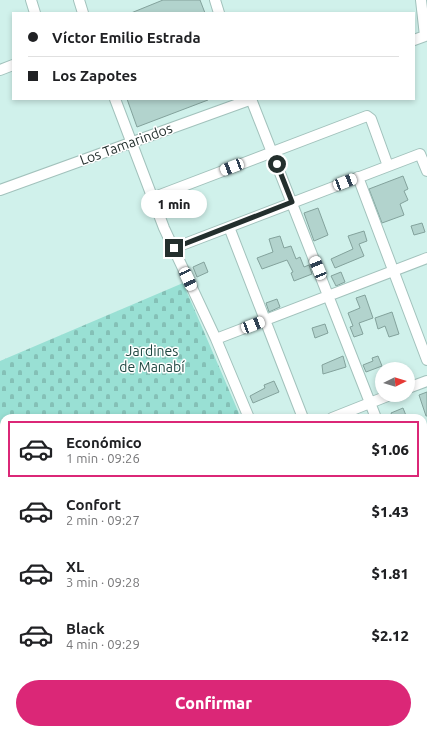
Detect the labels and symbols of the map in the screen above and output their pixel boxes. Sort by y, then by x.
street label: Los Tamarindos [77,120,175,168]
route start [268,155,286,173]
car [219,157,245,177]
car [332,172,358,192]
callout: 1 min [141,190,207,218]
route end [165,239,183,257]
car [308,255,328,281]
car [177,266,199,292]
car [240,315,266,335]
park label: Jardines de Manabí [119,343,185,375]
north arrow [375,362,415,402]

